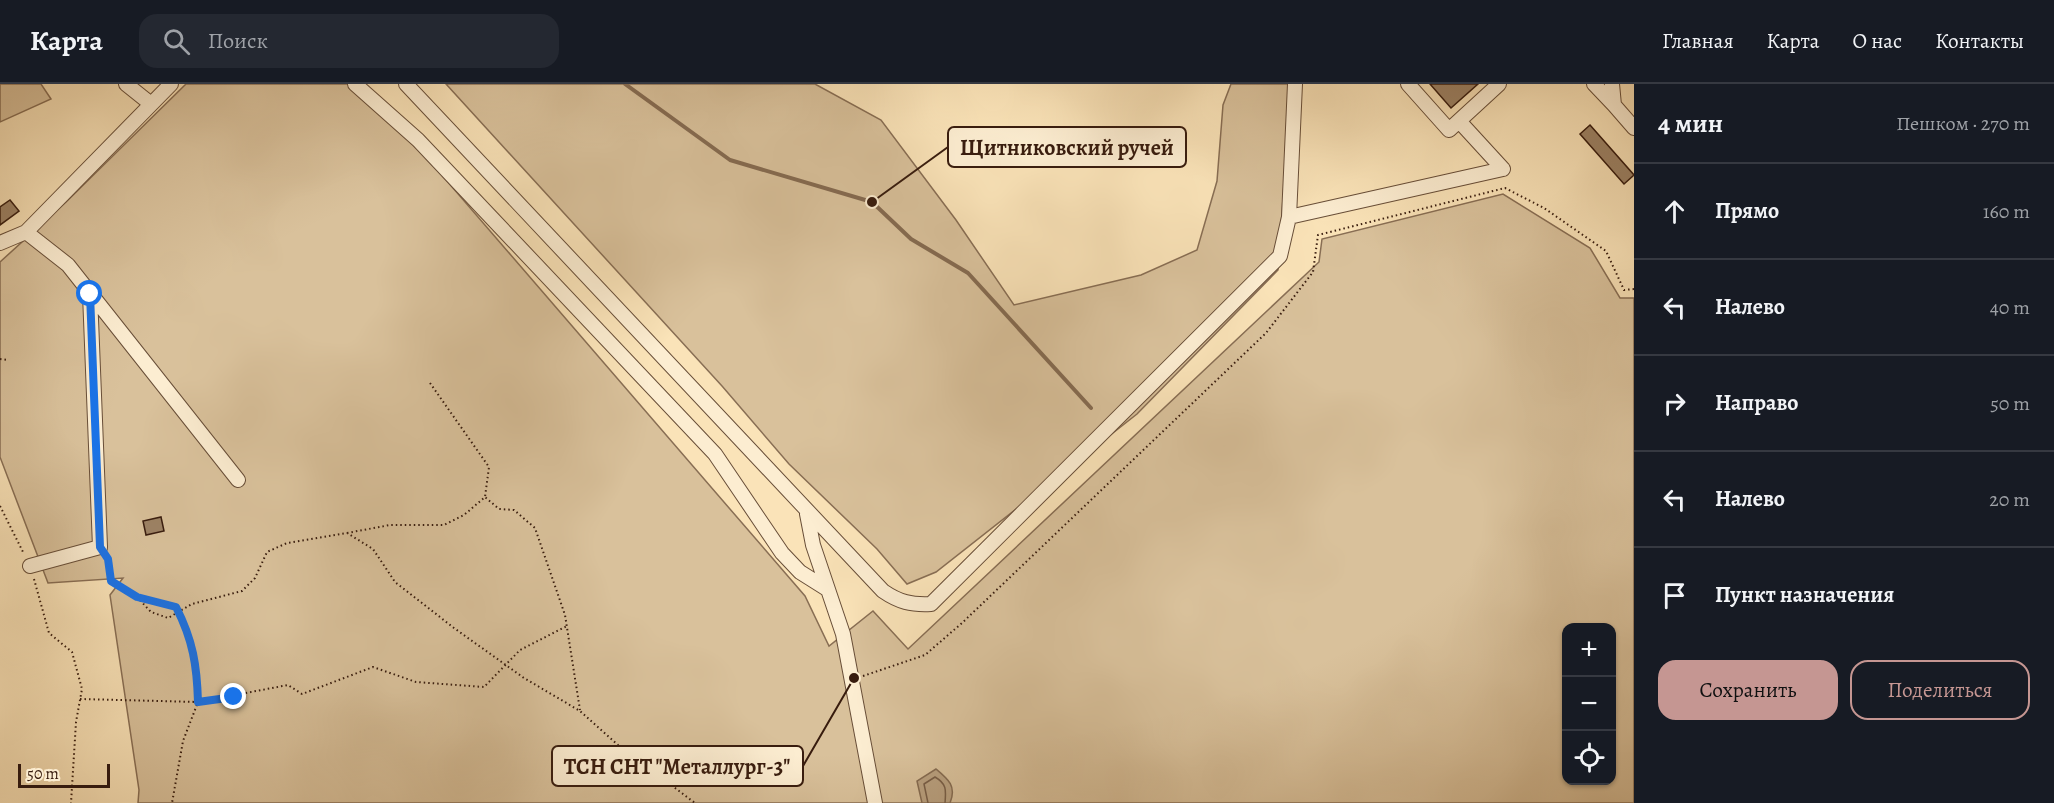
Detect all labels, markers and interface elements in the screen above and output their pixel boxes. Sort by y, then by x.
search box [139,14,559,68]
text: Карта [30,22,103,60]
icon: search [160,25,193,58]
text: Поиск [208,26,268,56]
text: Главная [1662,27,1734,55]
text: Карта [1767,27,1819,55]
text: О нас [1852,27,1902,55]
text: Контакты [1935,27,2024,55]
text: 4 мин [1658,106,1723,141]
text: Пешком · 270 m [1896,110,2030,137]
callout: Щитниковский ручей [948,127,1186,167]
text: Щитниковский ручей [960,133,1174,163]
icon: ahead [1658,195,1691,228]
text: Прямо [1715,196,1779,226]
text: 160 m [1983,198,2030,225]
route start [76,280,102,306]
icon: left [1658,291,1691,324]
text: Налево [1715,292,1785,322]
text: 40 m [1990,294,2030,321]
icon: right [1658,387,1691,420]
text: Направо [1715,388,1798,418]
text: 50 m [1990,390,2030,417]
icon: left [1658,483,1691,516]
text: Налево [1715,484,1785,514]
text: 20 m [1989,486,2030,513]
icon: arrive [1658,579,1691,612]
text: Пункт назначения [1715,580,1894,610]
map controls [1562,623,1616,785]
button: + [1562,623,1616,677]
button: Сохранить [1658,660,1838,720]
button: Поделиться [1850,660,2030,720]
button: − [1562,677,1616,731]
route end [220,683,246,709]
button: locate [1562,731,1616,785]
callout: ТСН СНТ "Металлург-3" [552,746,803,786]
text: ТСН СНТ "Металлург-3" [564,752,790,782]
scale bar [18,761,110,788]
text: 50 m [27,763,59,785]

